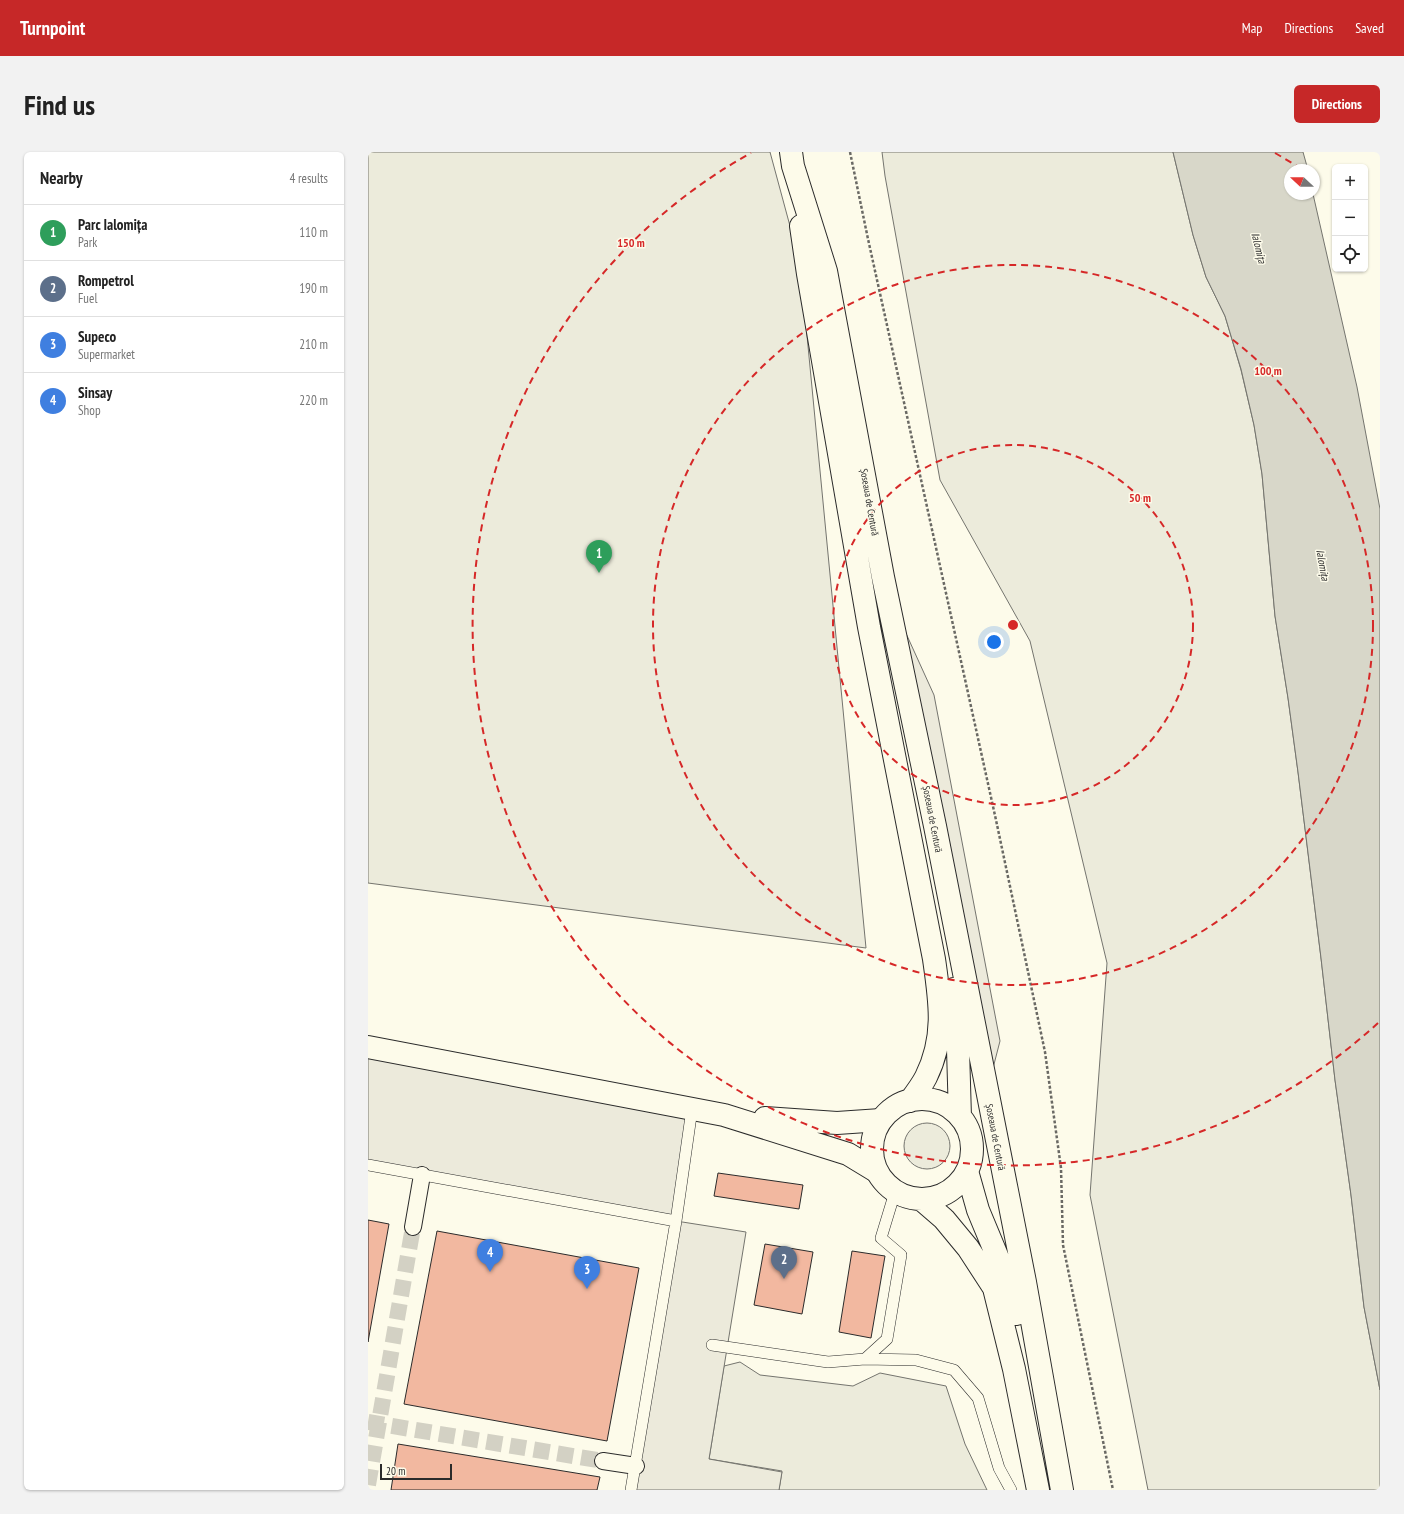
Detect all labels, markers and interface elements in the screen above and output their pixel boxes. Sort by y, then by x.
text: Turnpoint [20,16,85,40]
text: Map [1242,19,1262,37]
text: Directions [1284,19,1333,37]
text: Saved [1355,19,1384,37]
button: Directions [1294,85,1380,123]
text: Find us [24,86,95,123]
north arrow [1284,164,1320,200]
map controls [1332,164,1368,272]
button: + [1332,164,1368,200]
text: Nearby [40,167,83,189]
text: 4 results [289,170,328,187]
button: − [1332,200,1368,236]
text: Parc Ialomița [78,215,147,234]
text: 1 [50,224,56,241]
text: 110 m [299,224,328,241]
water label: Ialomița [1248,231,1270,265]
text: Park [78,234,97,251]
text: 150 m [617,235,645,250]
button: locate [1332,236,1368,272]
text: Rompetrol [78,271,134,290]
text: 2 [50,280,56,297]
text: 190 m [299,280,328,297]
text: Fuel [78,290,97,307]
text: Supeco [78,327,116,346]
text: 3 [50,336,56,353]
text: 210 m [299,336,328,353]
text: Supermarket [78,346,135,363]
text: 100 m [1254,363,1282,378]
text: Sinsay [78,383,112,402]
text: 4 [50,392,56,409]
text: 220 m [299,392,328,409]
text: Shop [78,402,101,419]
street label: Șoseaua de Centură [857,468,882,537]
text: 50 m [1129,490,1151,505]
pin: 1 [586,540,612,573]
water label: Ialomița [1313,548,1333,582]
centre of rings [1006,618,1020,632]
your location [984,632,1004,652]
street label: Șoseaua de Centură [920,785,945,854]
street label: Șoseaua de Centură [983,1103,1008,1172]
pin: 4 [477,1239,503,1272]
pin: 2 [771,1246,797,1279]
pin: 3 [574,1256,600,1289]
scale bar [380,1462,452,1481]
text: 20 m [386,1464,405,1478]

